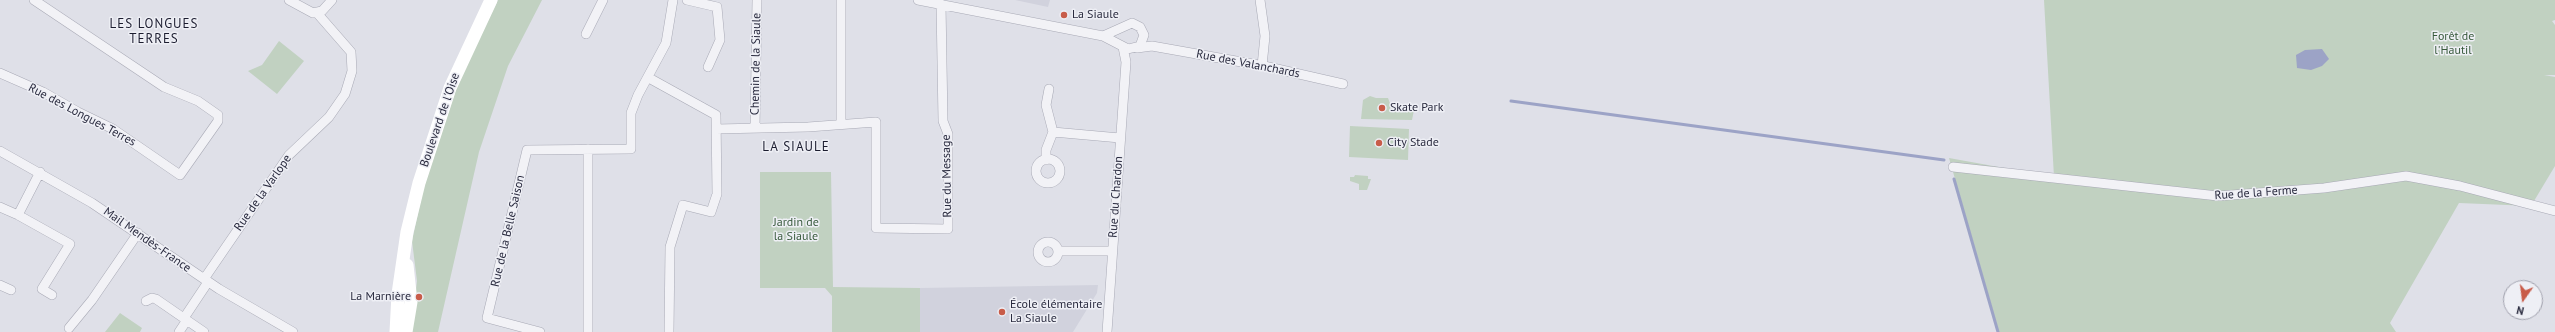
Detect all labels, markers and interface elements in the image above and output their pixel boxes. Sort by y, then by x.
place label: La Siaule [1072,8,1119,22]
marker: La Siaule [1059,10,1069,20]
street label: Chemin de la Siaule [748,13,764,115]
district label: LES LONGUES TERRES [110,16,198,47]
park label: Forêt de l'Hautil [2432,30,2474,58]
street label: Rue des Valanchards [1195,47,1301,81]
street label: Boulevard de l'Oise [417,71,463,169]
street label: Rue des Longues Terres [26,81,138,149]
place label: Skate Park [1390,101,1443,115]
marker: Skate Park [1377,103,1387,113]
street label: Rue du Message [939,134,955,218]
place label: City Stade [1387,136,1439,150]
marker: City Stade [1374,138,1384,148]
district label: LA SIAULE [762,139,830,155]
street label: Rue de la Varlope [231,152,295,234]
street label: Rue du Chardon [1106,156,1126,238]
street label: Rue de la Belle Saison [488,174,528,288]
street label: Rue de la Ferme [2214,183,2298,203]
street label: Mail Mendès-France [100,204,194,276]
park label: Jardin de la Siaule [773,216,819,244]
north arrow [2503,280,2543,320]
place label: La Marnière [350,290,411,304]
marker: La Marnière [414,292,424,302]
place label: École élémentaire La Siaule [1010,298,1102,326]
text: N [2515,303,2526,318]
marker: École élémentaire La Siaule [997,307,1007,317]

